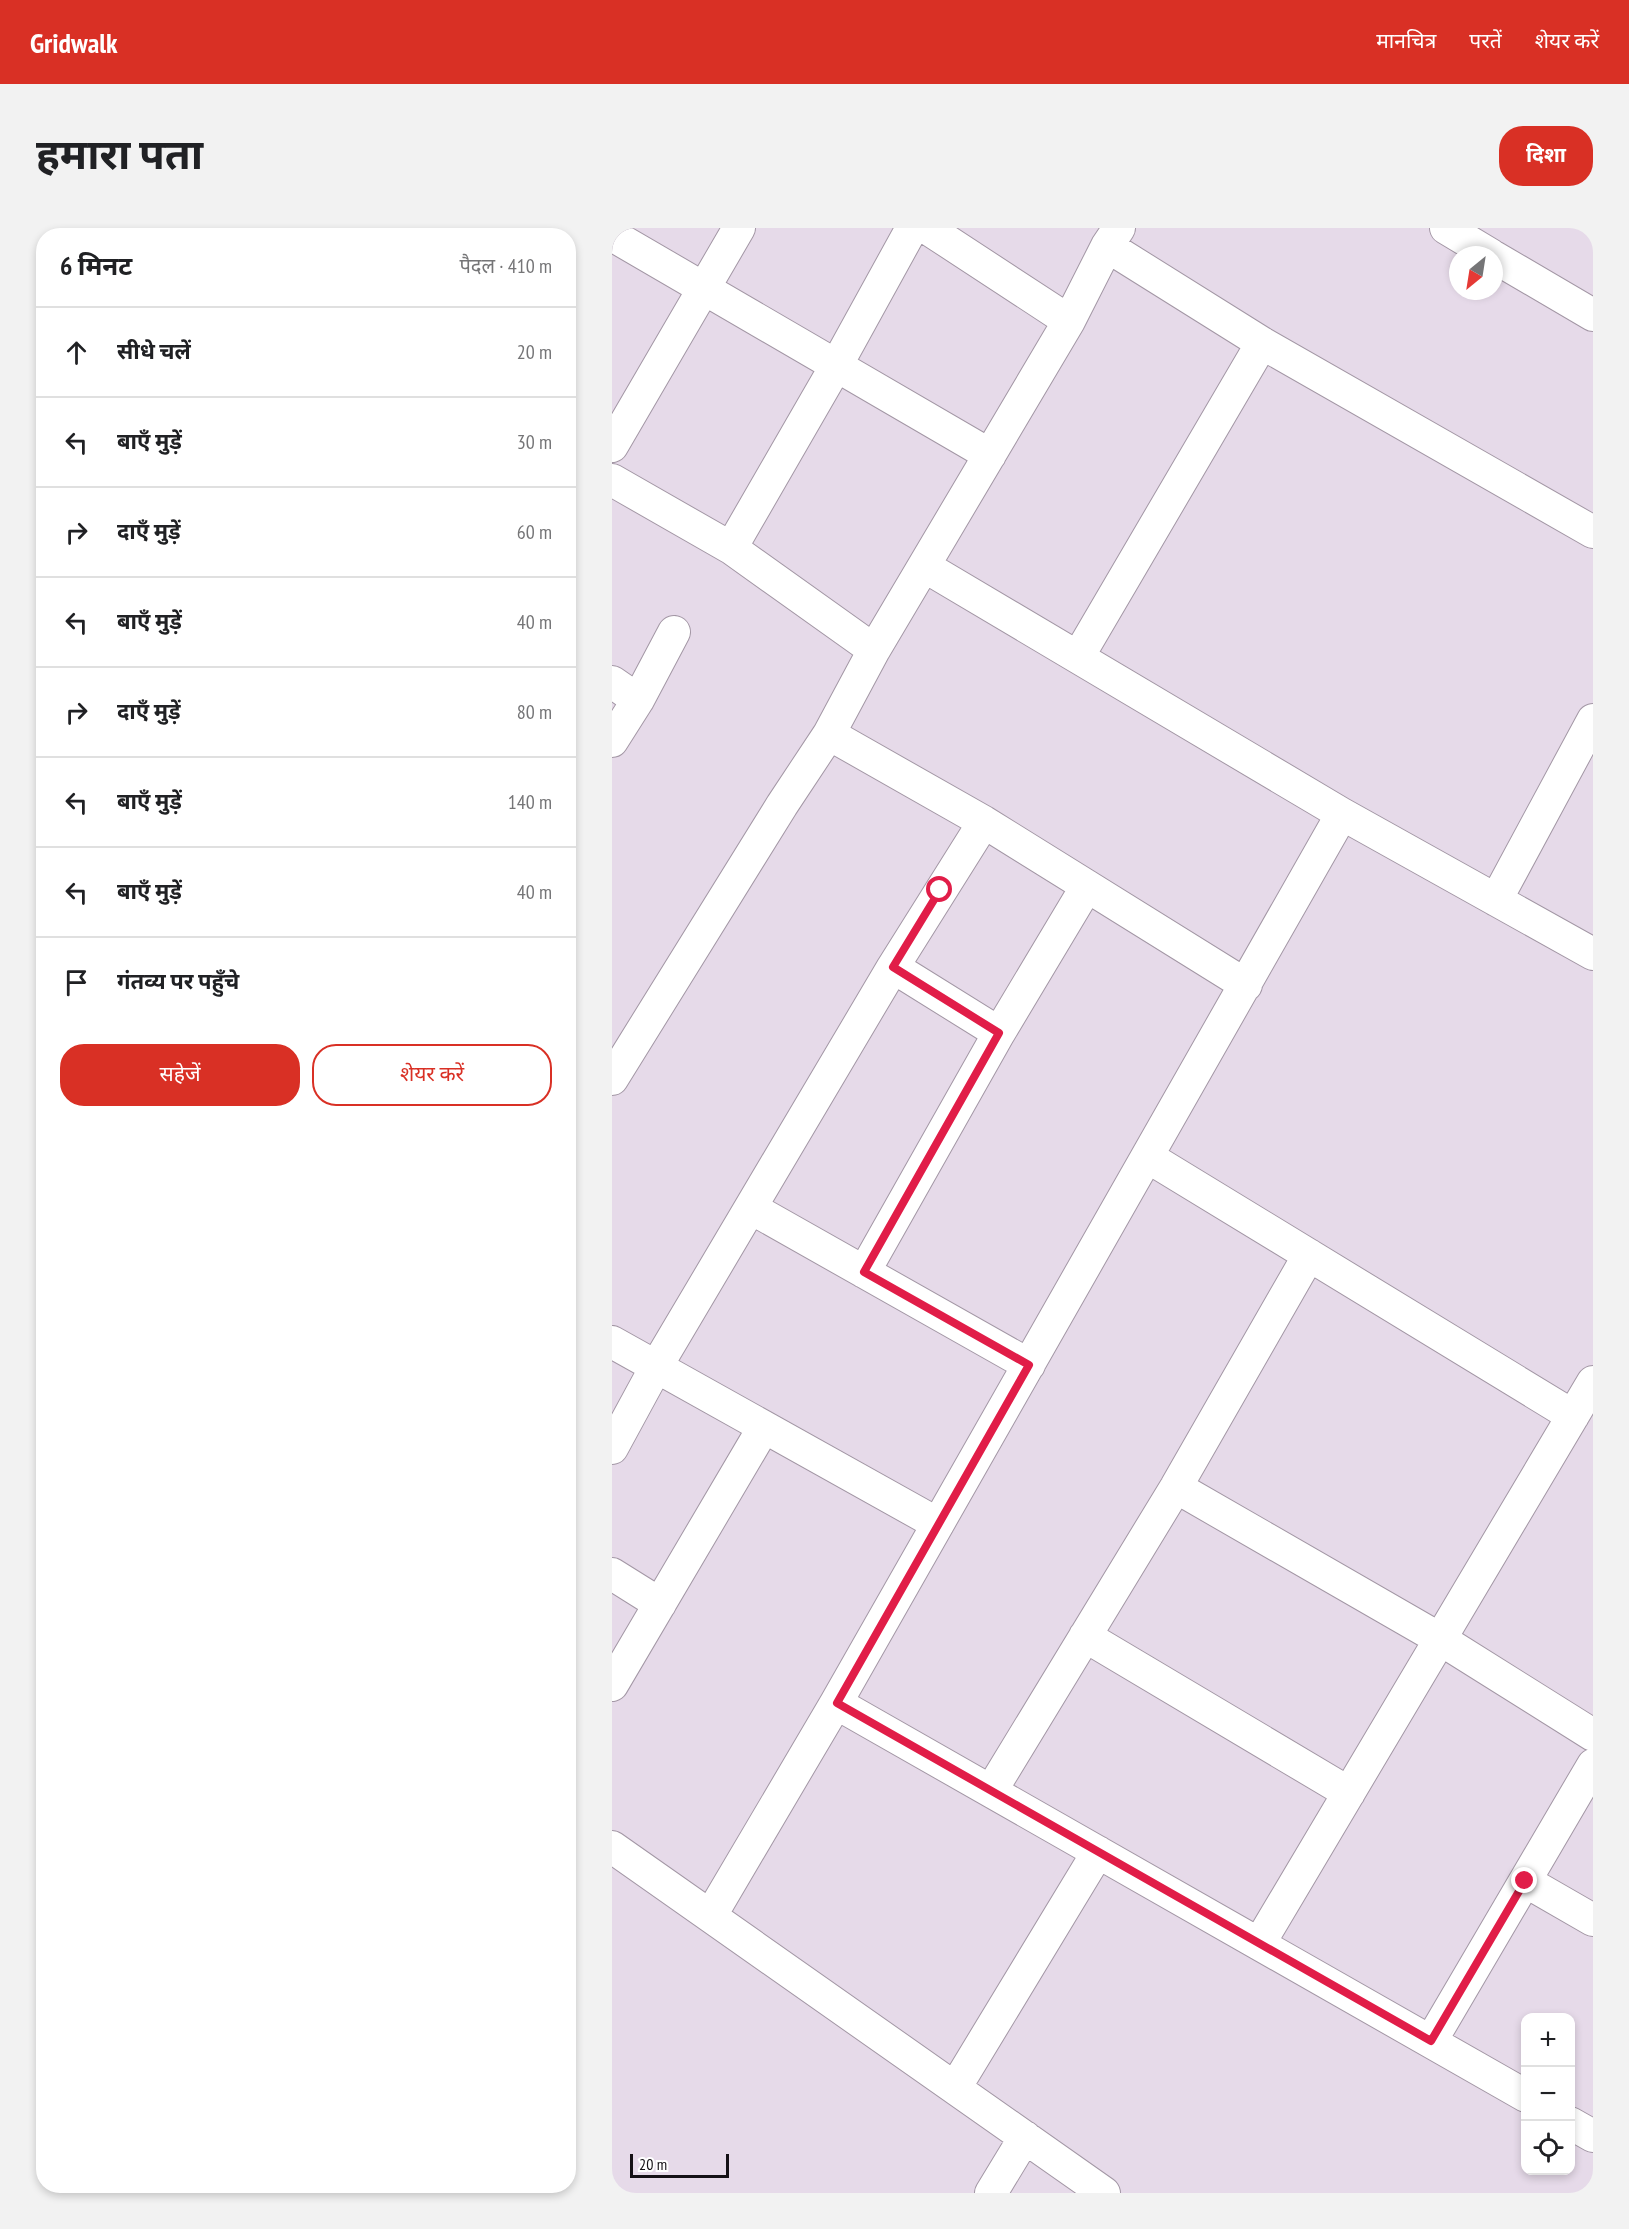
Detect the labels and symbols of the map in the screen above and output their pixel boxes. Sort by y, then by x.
north arrow [1449,246,1503,300]
route start [926,876,952,902]
route end [1511,1867,1537,1893]
scale bar [630,2151,729,2178]

